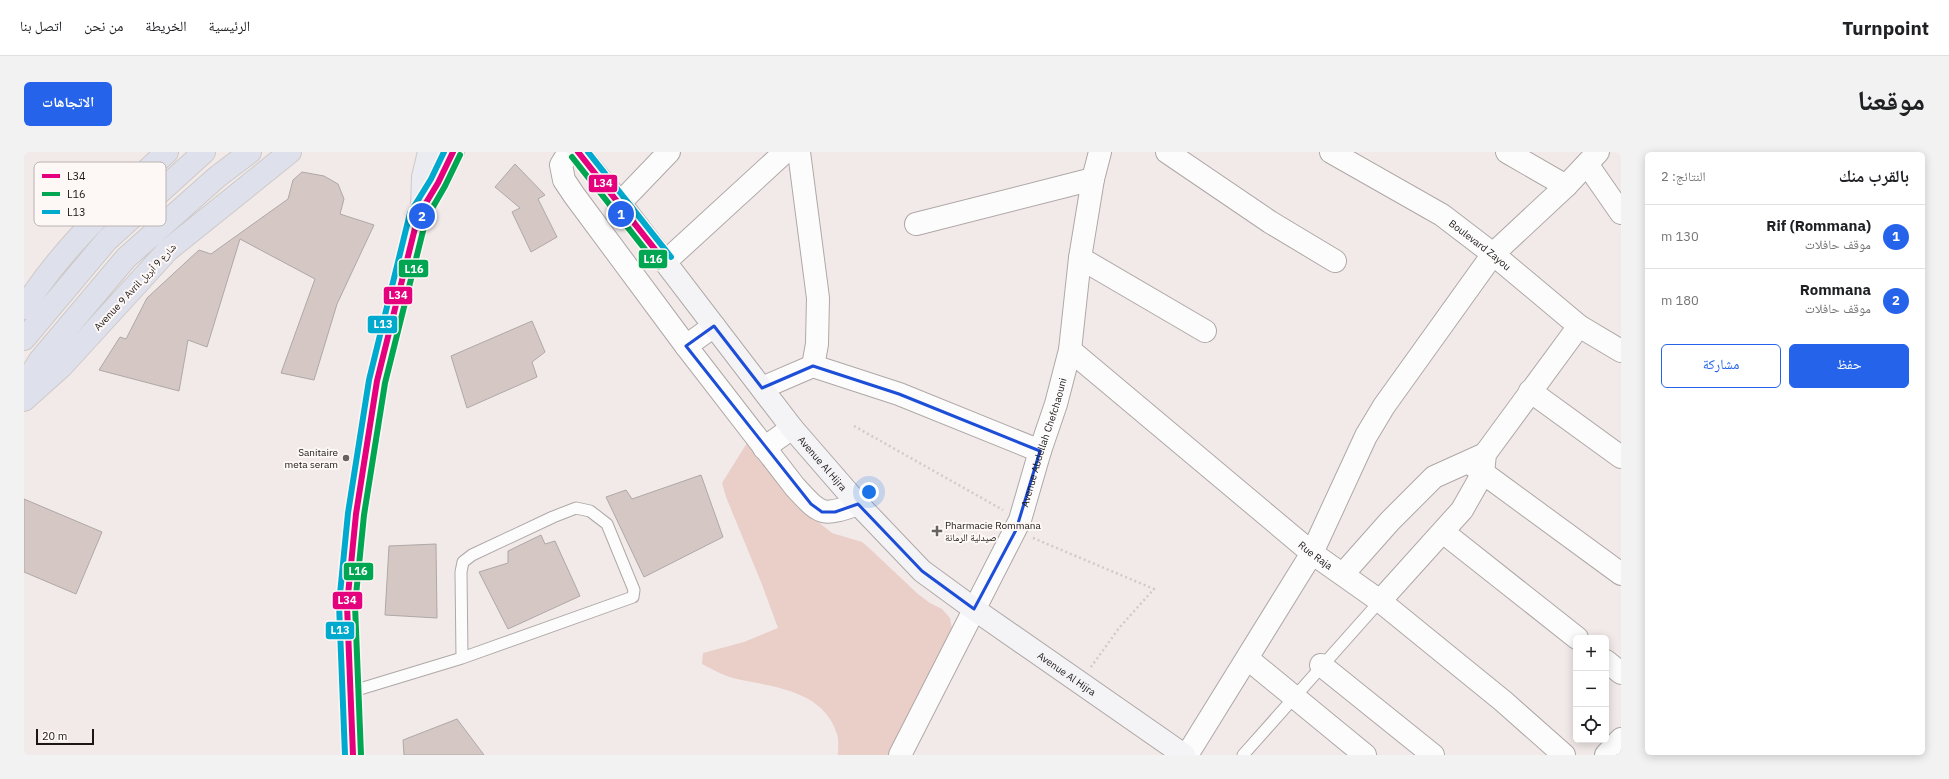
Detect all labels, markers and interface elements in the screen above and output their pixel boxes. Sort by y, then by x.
text: Turnpoint [1842,16,1929,40]
text: اتصل بنا [20,17,62,35]
text: من نحن [84,17,123,35]
text: الخريطة [145,17,187,35]
text: الرئيسية [209,17,250,35]
text: موقعنا [1857,81,1925,118]
button: الاتجاهات [24,82,112,126]
legend [34,162,166,226]
text: بالقرب منك [1839,165,1909,187]
text: النتائج: 2 [1661,168,1706,185]
text: L34 [67,169,86,183]
line badge: L34 [588,174,618,193]
text: L34 [593,176,613,190]
text: L16 [67,187,86,201]
pin: 1 [608,199,634,229]
pin: 2 [409,201,435,231]
text: L13 [67,205,86,219]
street label: Boulevard Zayou [1447,216,1514,273]
text: Rif (Rommana) [1766,216,1871,235]
text: 130 m [1661,228,1699,245]
text: 1 [1892,228,1900,245]
text: موقف حافلات [1805,236,1871,253]
street label: Avenue 9 Avril شارع 9 أبريل [91,240,179,333]
line badge: L16 [638,249,668,269]
text: L16 [643,252,663,266]
line badge: L16 [398,259,429,278]
text: L16 [404,262,424,276]
text: Rommana [1800,280,1871,299]
line badge: L34 [383,286,413,305]
text: L34 [388,288,408,302]
text: 180 m [1661,292,1699,309]
text: 2 [1892,292,1900,309]
text: موقف حافلات [1805,300,1871,317]
line badge: L13 [367,315,398,334]
text: L13 [373,317,393,331]
button: مشاركة [1661,344,1781,388]
button: حفظ [1789,344,1909,388]
street label: Avenue Abdellah Chefchaouni [1018,376,1069,508]
street label: Avenue Al Hijra [795,433,850,494]
place label: Sanitaire meta seram [285,446,339,471]
marker: Sanitaire meta seram [341,453,351,463]
your location [859,482,879,502]
place label: Pharmacie Rommana صيدلية الرمانة [945,519,1042,544]
marker: Pharmacie Rommana صيدلية الرمانة [932,526,942,536]
street label: Rue Raja [1296,538,1336,572]
line badge: L16 [343,562,374,581]
text: L16 [348,564,368,578]
line badge: L34 [332,591,363,610]
text: L34 [337,593,357,607]
line badge: L13 [325,621,355,640]
text: L13 [330,623,350,637]
map controls [1573,635,1609,743]
button: + [1573,635,1609,671]
street label: Avenue Al Hijra [1035,649,1099,699]
button: − [1573,671,1609,707]
button: locate [1573,707,1609,743]
scale bar [36,727,94,746]
text: 20 m [42,729,67,743]

